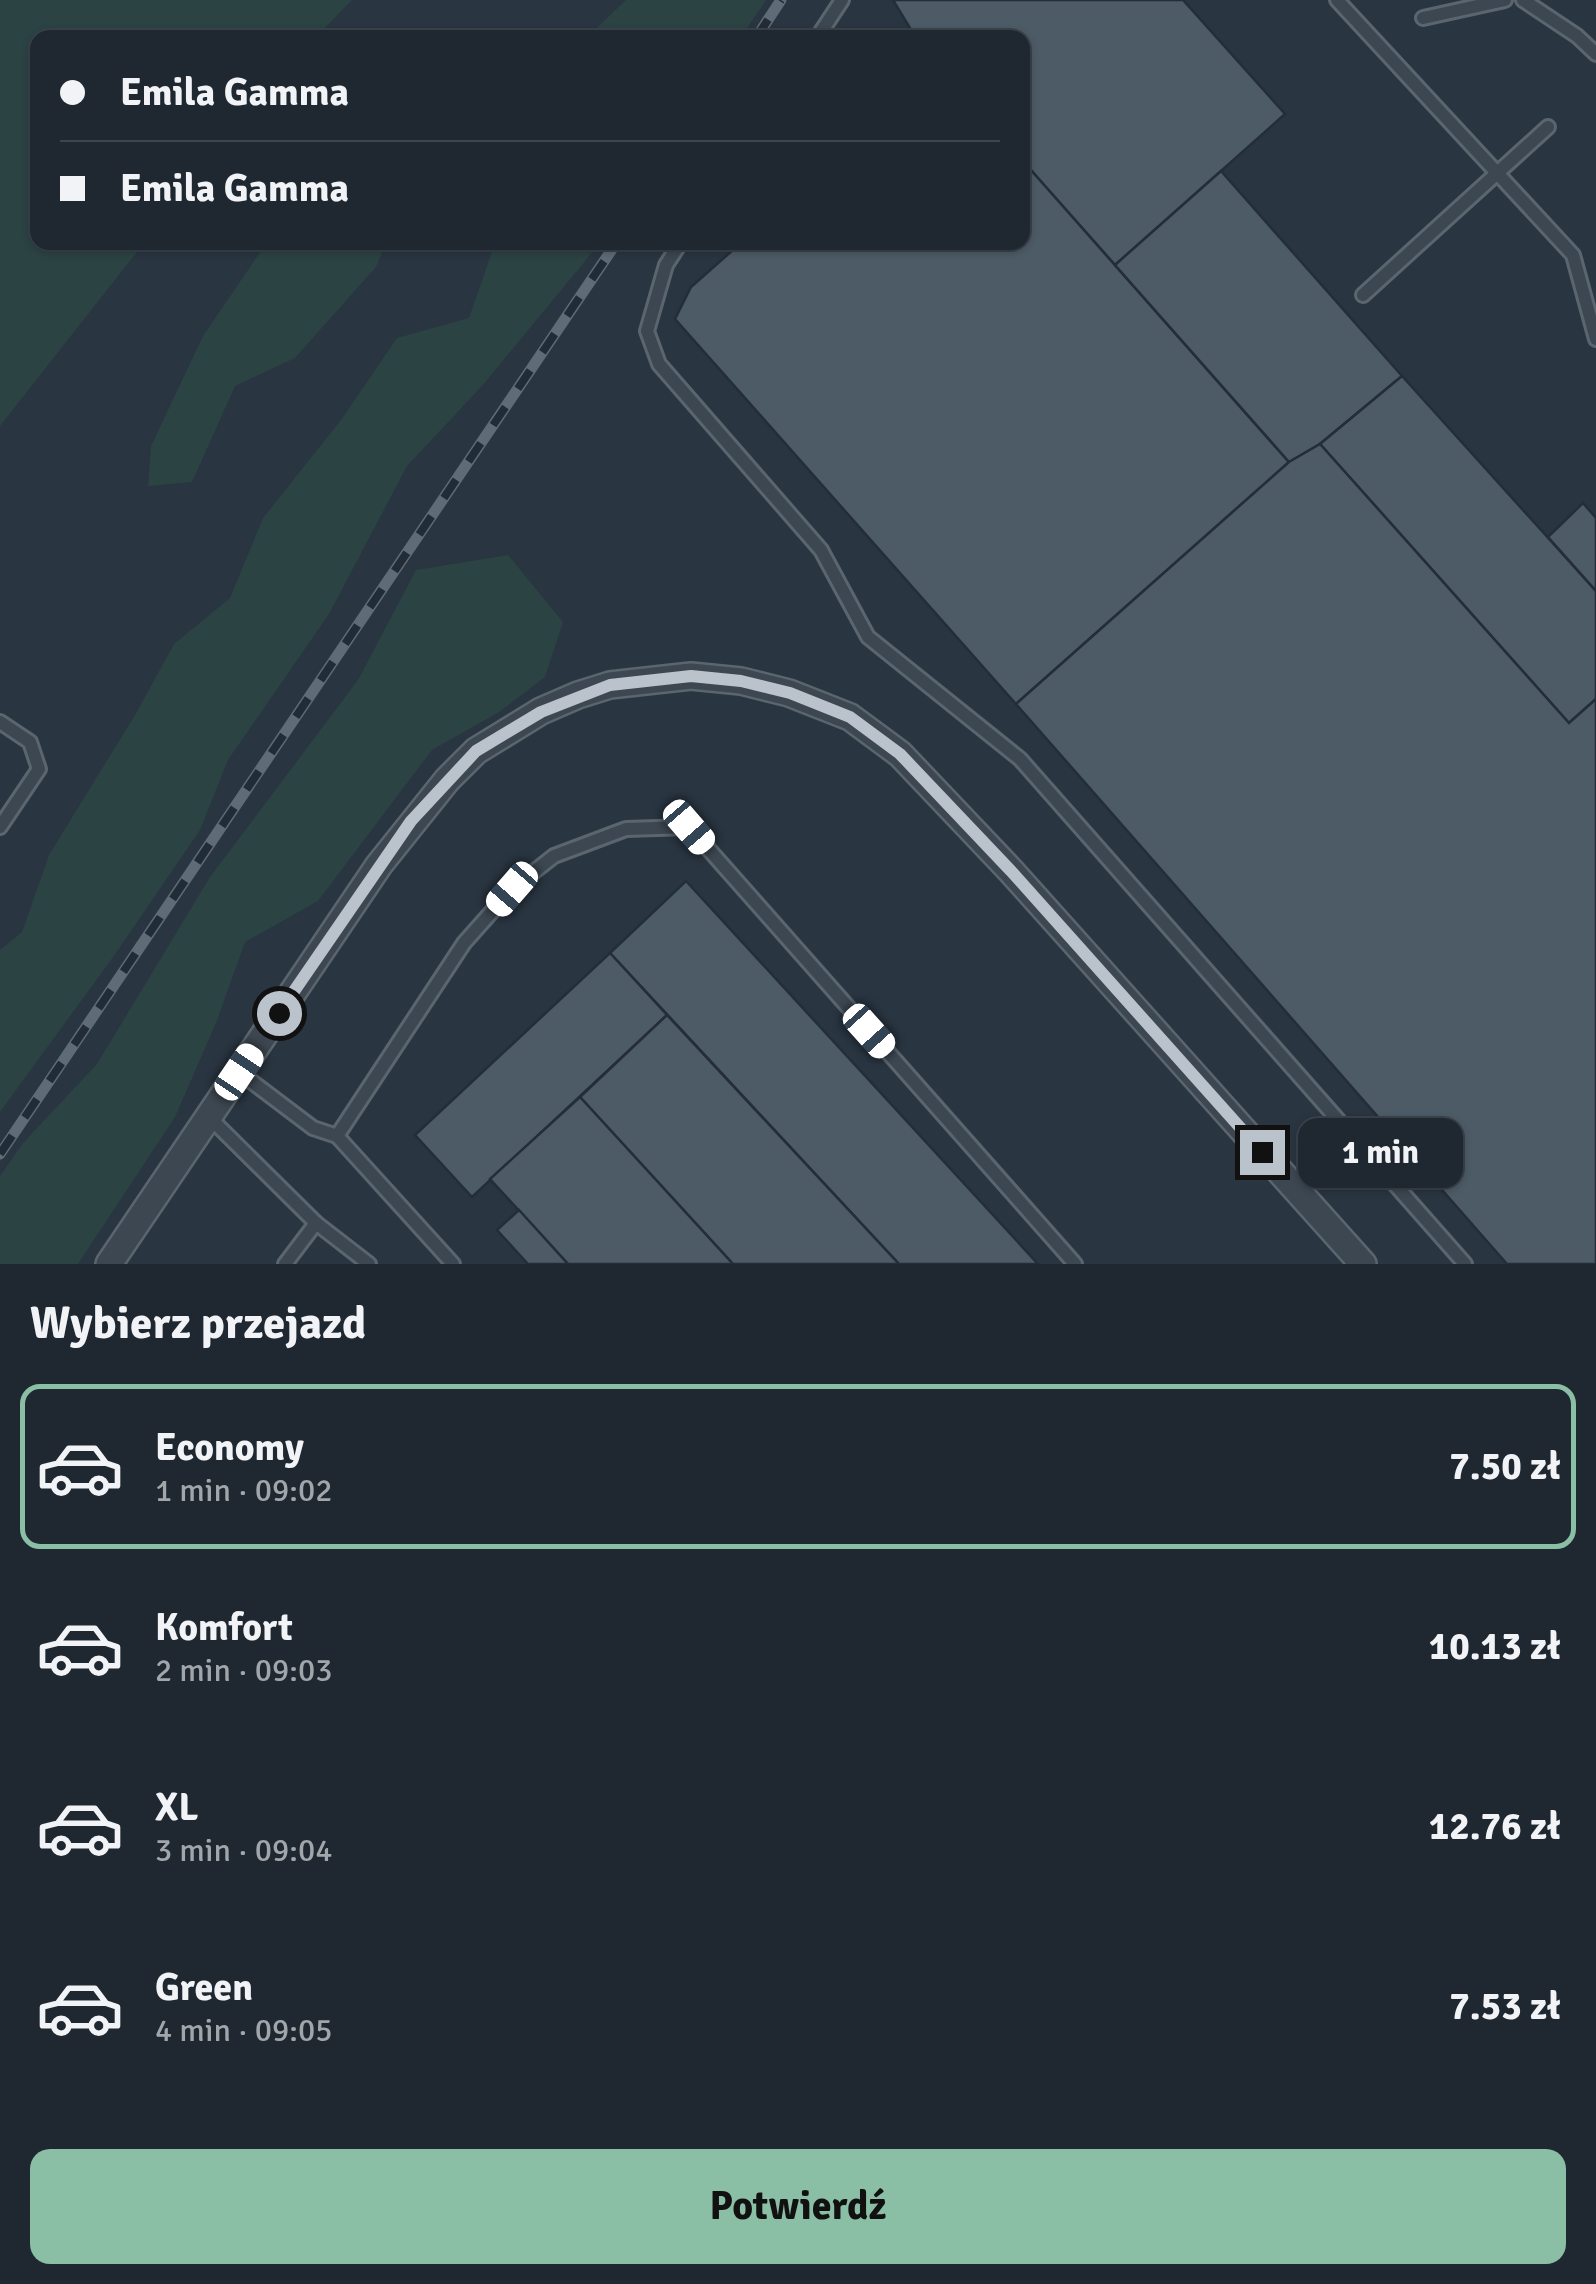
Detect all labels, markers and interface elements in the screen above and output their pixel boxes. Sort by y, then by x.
text: Emila Gamma [120,69,349,116]
text: Emila Gamma [120,165,349,212]
car [658,795,720,859]
car [481,857,543,921]
route start [257,991,302,1036]
car [838,999,900,1063]
car [210,1039,268,1105]
callout: 1 min [1297,1117,1462,1187]
route end [1240,1130,1285,1175]
text: 1 min [1342,1133,1419,1172]
text: Wybierz przejazd [30,1296,366,1351]
icon: car [35,1422,125,1512]
text: Economy [155,1424,304,1471]
text: 7.50 zł [1449,1443,1561,1490]
text: 1 min · 09:02 [155,1471,333,1510]
icon: car [35,1602,125,1692]
text: Komfort [155,1604,293,1651]
text: 10.13 zł [1429,1623,1561,1670]
text: 2 min · 09:03 [155,1651,333,1690]
icon: car [35,1782,125,1872]
text: XL [155,1784,198,1831]
text: 12.76 zł [1429,1803,1561,1850]
text: 3 min · 09:04 [155,1831,333,1870]
icon: car [35,1962,125,2052]
text: Green [155,1964,253,2011]
text: 7.53 zł [1449,1983,1561,2030]
text: 4 min · 09:05 [155,2011,333,2050]
button: Potwierdź [30,2149,1566,2264]

